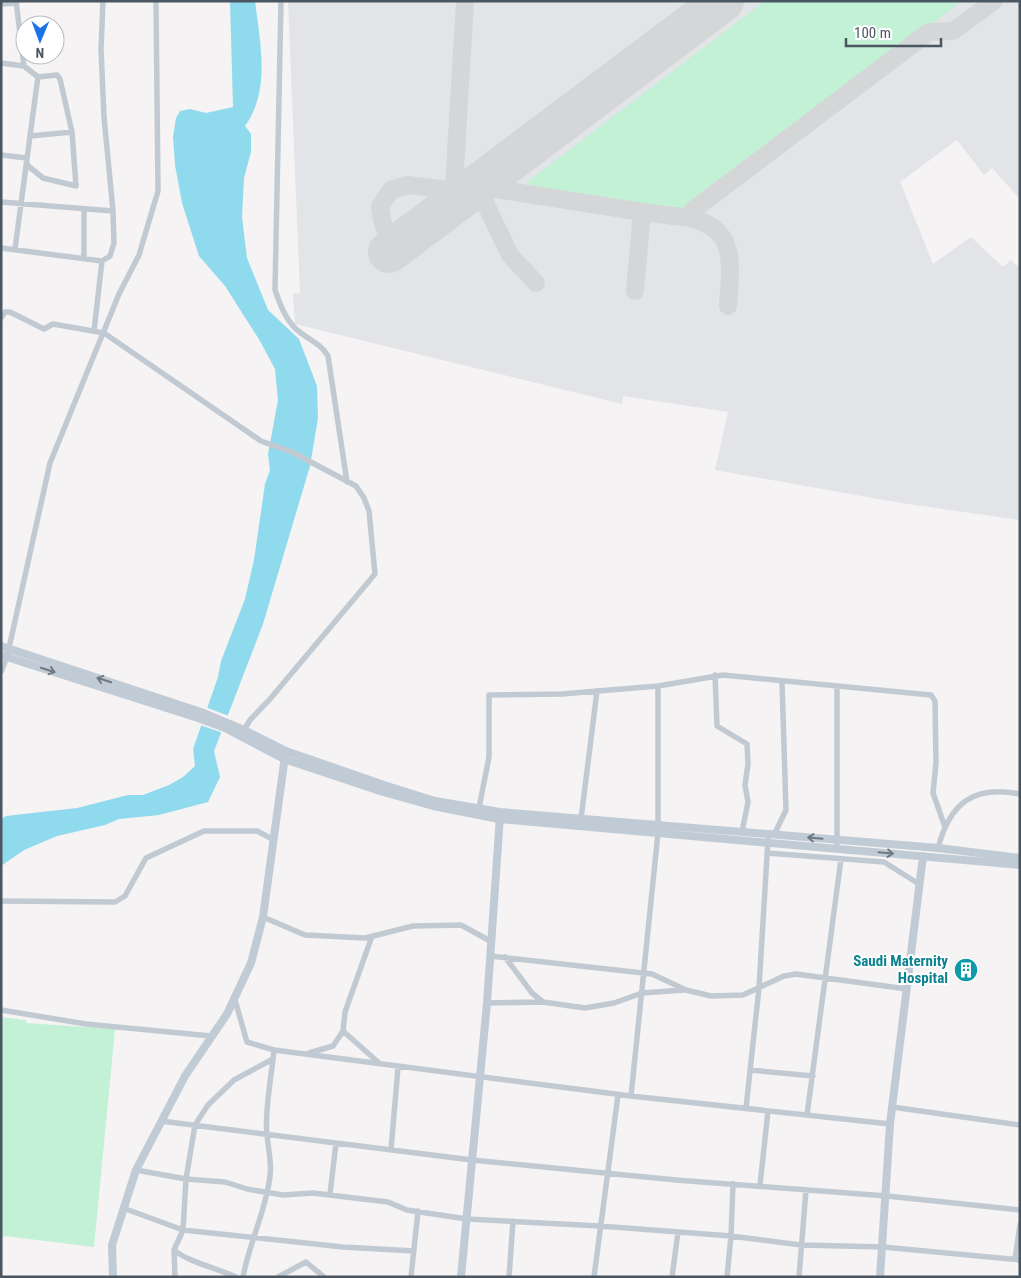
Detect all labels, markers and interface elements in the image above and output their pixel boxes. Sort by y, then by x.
north arrow [15,15,65,65]
scale bar [846,15,941,47]
text: 100 m [854,24,891,42]
text: N [35,45,44,61]
one-way arrow [39,665,55,675]
one-way arrow [97,675,113,684]
one-way arrow [807,834,823,843]
one-way arrow [878,848,894,857]
place label: Saudi Maternity Hospital [853,952,948,987]
building icon: Saudi Maternity Hospital [953,957,979,983]

